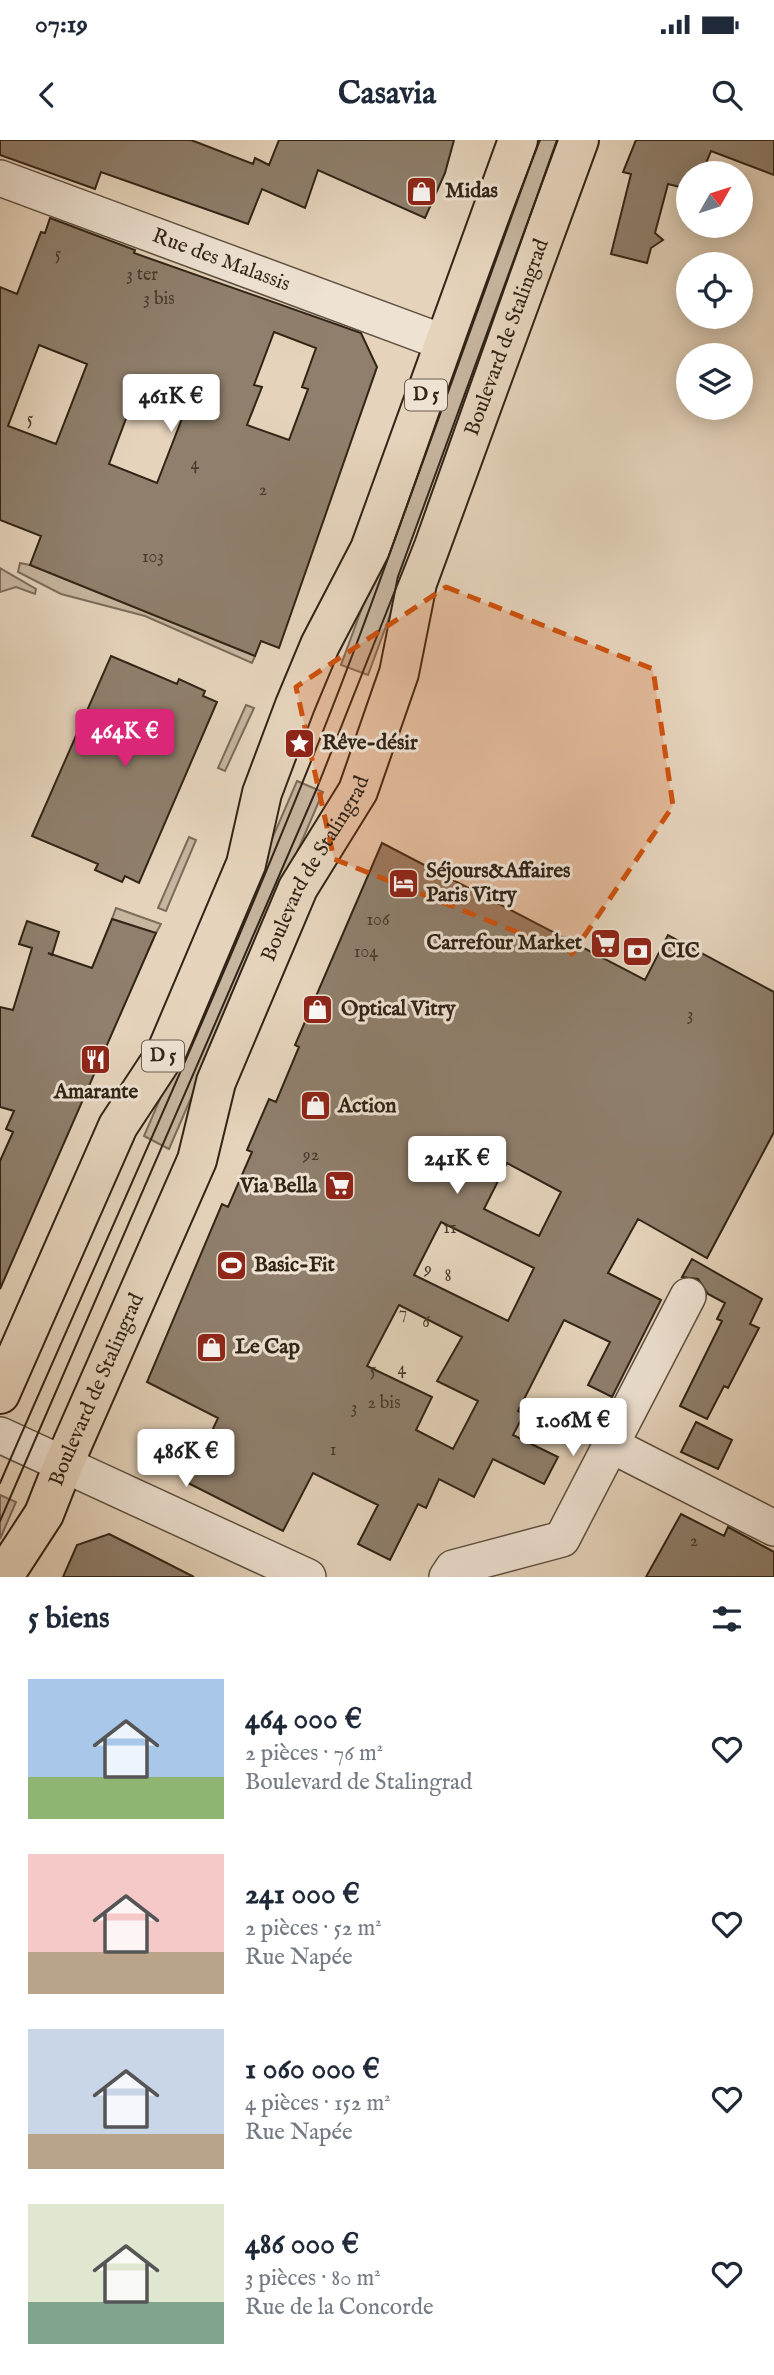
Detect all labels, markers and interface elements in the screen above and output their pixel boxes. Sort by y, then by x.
text: 07:19 [35,8,88,41]
text: Casavia [338,74,436,115]
icon: back [28,76,66,114]
icon: search [708,76,746,114]
north arrow [676,161,752,238]
map controls [676,161,753,420]
shop icon: Midas [405,174,439,208]
place label: Midas [445,178,498,205]
street label: Rue des Malassis [148,222,294,298]
street label: Boulevard de Stalingrad [458,234,555,440]
house number: 5 [55,243,62,266]
button: locate [676,252,753,329]
house number: 3 ter [126,264,158,287]
house number: 3 bis [143,288,175,311]
button: layers [676,343,753,420]
pin: 461K € [114,374,228,434]
road number: D 5 [405,380,447,410]
text: 461K € [139,382,203,411]
house number: 5 [27,408,34,431]
house number: 4 [191,453,200,476]
house number: 2 [259,479,267,502]
house number: 103 [142,546,164,569]
pin: 464K € [68,710,182,769]
text: 464K € [91,717,159,746]
place icon: Rêve-désir [282,726,316,760]
place label: Rêve-désir [322,730,418,757]
street label: Boulevard de Stalingrad [255,772,376,966]
place label: Séjours&Affaires Paris Vitry [426,858,571,909]
hotel icon: Séjours&Affaires Paris Vitry [386,866,420,900]
house number: 106 [366,909,390,932]
supermarket icon: Carrefour Market [588,926,622,960]
place label: Carrefour Market [427,930,583,957]
bank icon: CIC [621,934,655,968]
place label: CIC [661,938,700,965]
house number: 104 [354,941,378,964]
shop icon: Optical Vitry [301,992,335,1026]
place label: Optical Vitry [341,996,456,1023]
house number: 3 [687,1004,693,1027]
road number: D 5 [142,1040,184,1072]
restaurant icon: Amarante [79,1043,113,1077]
place label: Amarante [53,1079,138,1106]
shop icon: Action [298,1089,332,1123]
place label: Action [337,1093,396,1120]
pin: 241K € [400,1136,514,1196]
house number: 92 [302,1144,319,1167]
text: 241K € [424,1144,490,1173]
supermarket icon: Via Bella [323,1169,357,1203]
place label: Via Bella [239,1173,318,1200]
house number: 11 [443,1217,457,1240]
sports icon: Basic-Fit [214,1248,248,1282]
place label: Basic-Fit [254,1252,336,1279]
house number: 9 [423,1258,432,1281]
house number: 8 [444,1265,452,1288]
street label: Boulevard de Stalingrad [43,1288,151,1490]
house number: 7 [399,1302,407,1325]
house number: 6 [422,1311,430,1334]
shop icon: Le Cap [195,1330,229,1364]
place label: Le Cap [235,1334,300,1361]
house number: 4 [398,1358,407,1381]
house number: 5 [370,1359,377,1382]
house number: 2 bis [367,1392,401,1415]
house number: 3 [351,1397,357,1420]
pin: 1.06M € [508,1398,638,1458]
text: 1.06M € [536,1406,610,1435]
pin: 486K € [129,1430,243,1489]
text: 486K € [153,1437,219,1466]
house number: 1 [330,1439,336,1462]
house number: 2 [690,1530,698,1553]
text: 5 biens [28,1600,110,1638]
icon: filters [708,1600,746,1638]
text: 464 000 € [245,1701,362,1739]
icon: home [84,1707,168,1791]
icon: heart [708,1730,746,1768]
text: 2 pièces · 76 m² [245,1739,383,1768]
text: Boulevard de Stalingrad [245,1768,472,1797]
text: 241 000 € [245,1876,360,1914]
icon: home [84,1882,168,1966]
icon: heart [708,1905,746,1943]
text: 2 pièces · 52 m² [245,1914,382,1943]
text: Rue Napée [245,1943,353,1972]
text: 1 060 000 € [245,2051,380,2089]
icon: home [84,2057,168,2141]
icon: heart [708,2080,746,2118]
text: 4 pièces · 152 m² [245,2089,391,2118]
text: Rue Napée [245,2118,353,2147]
text: 486 000 € [245,2226,359,2264]
icon: home [84,2232,168,2316]
icon: heart [708,2255,746,2293]
text: 3 pièces · 80 m² [245,2264,381,2293]
text: Rue de la Concorde [245,2293,433,2322]

